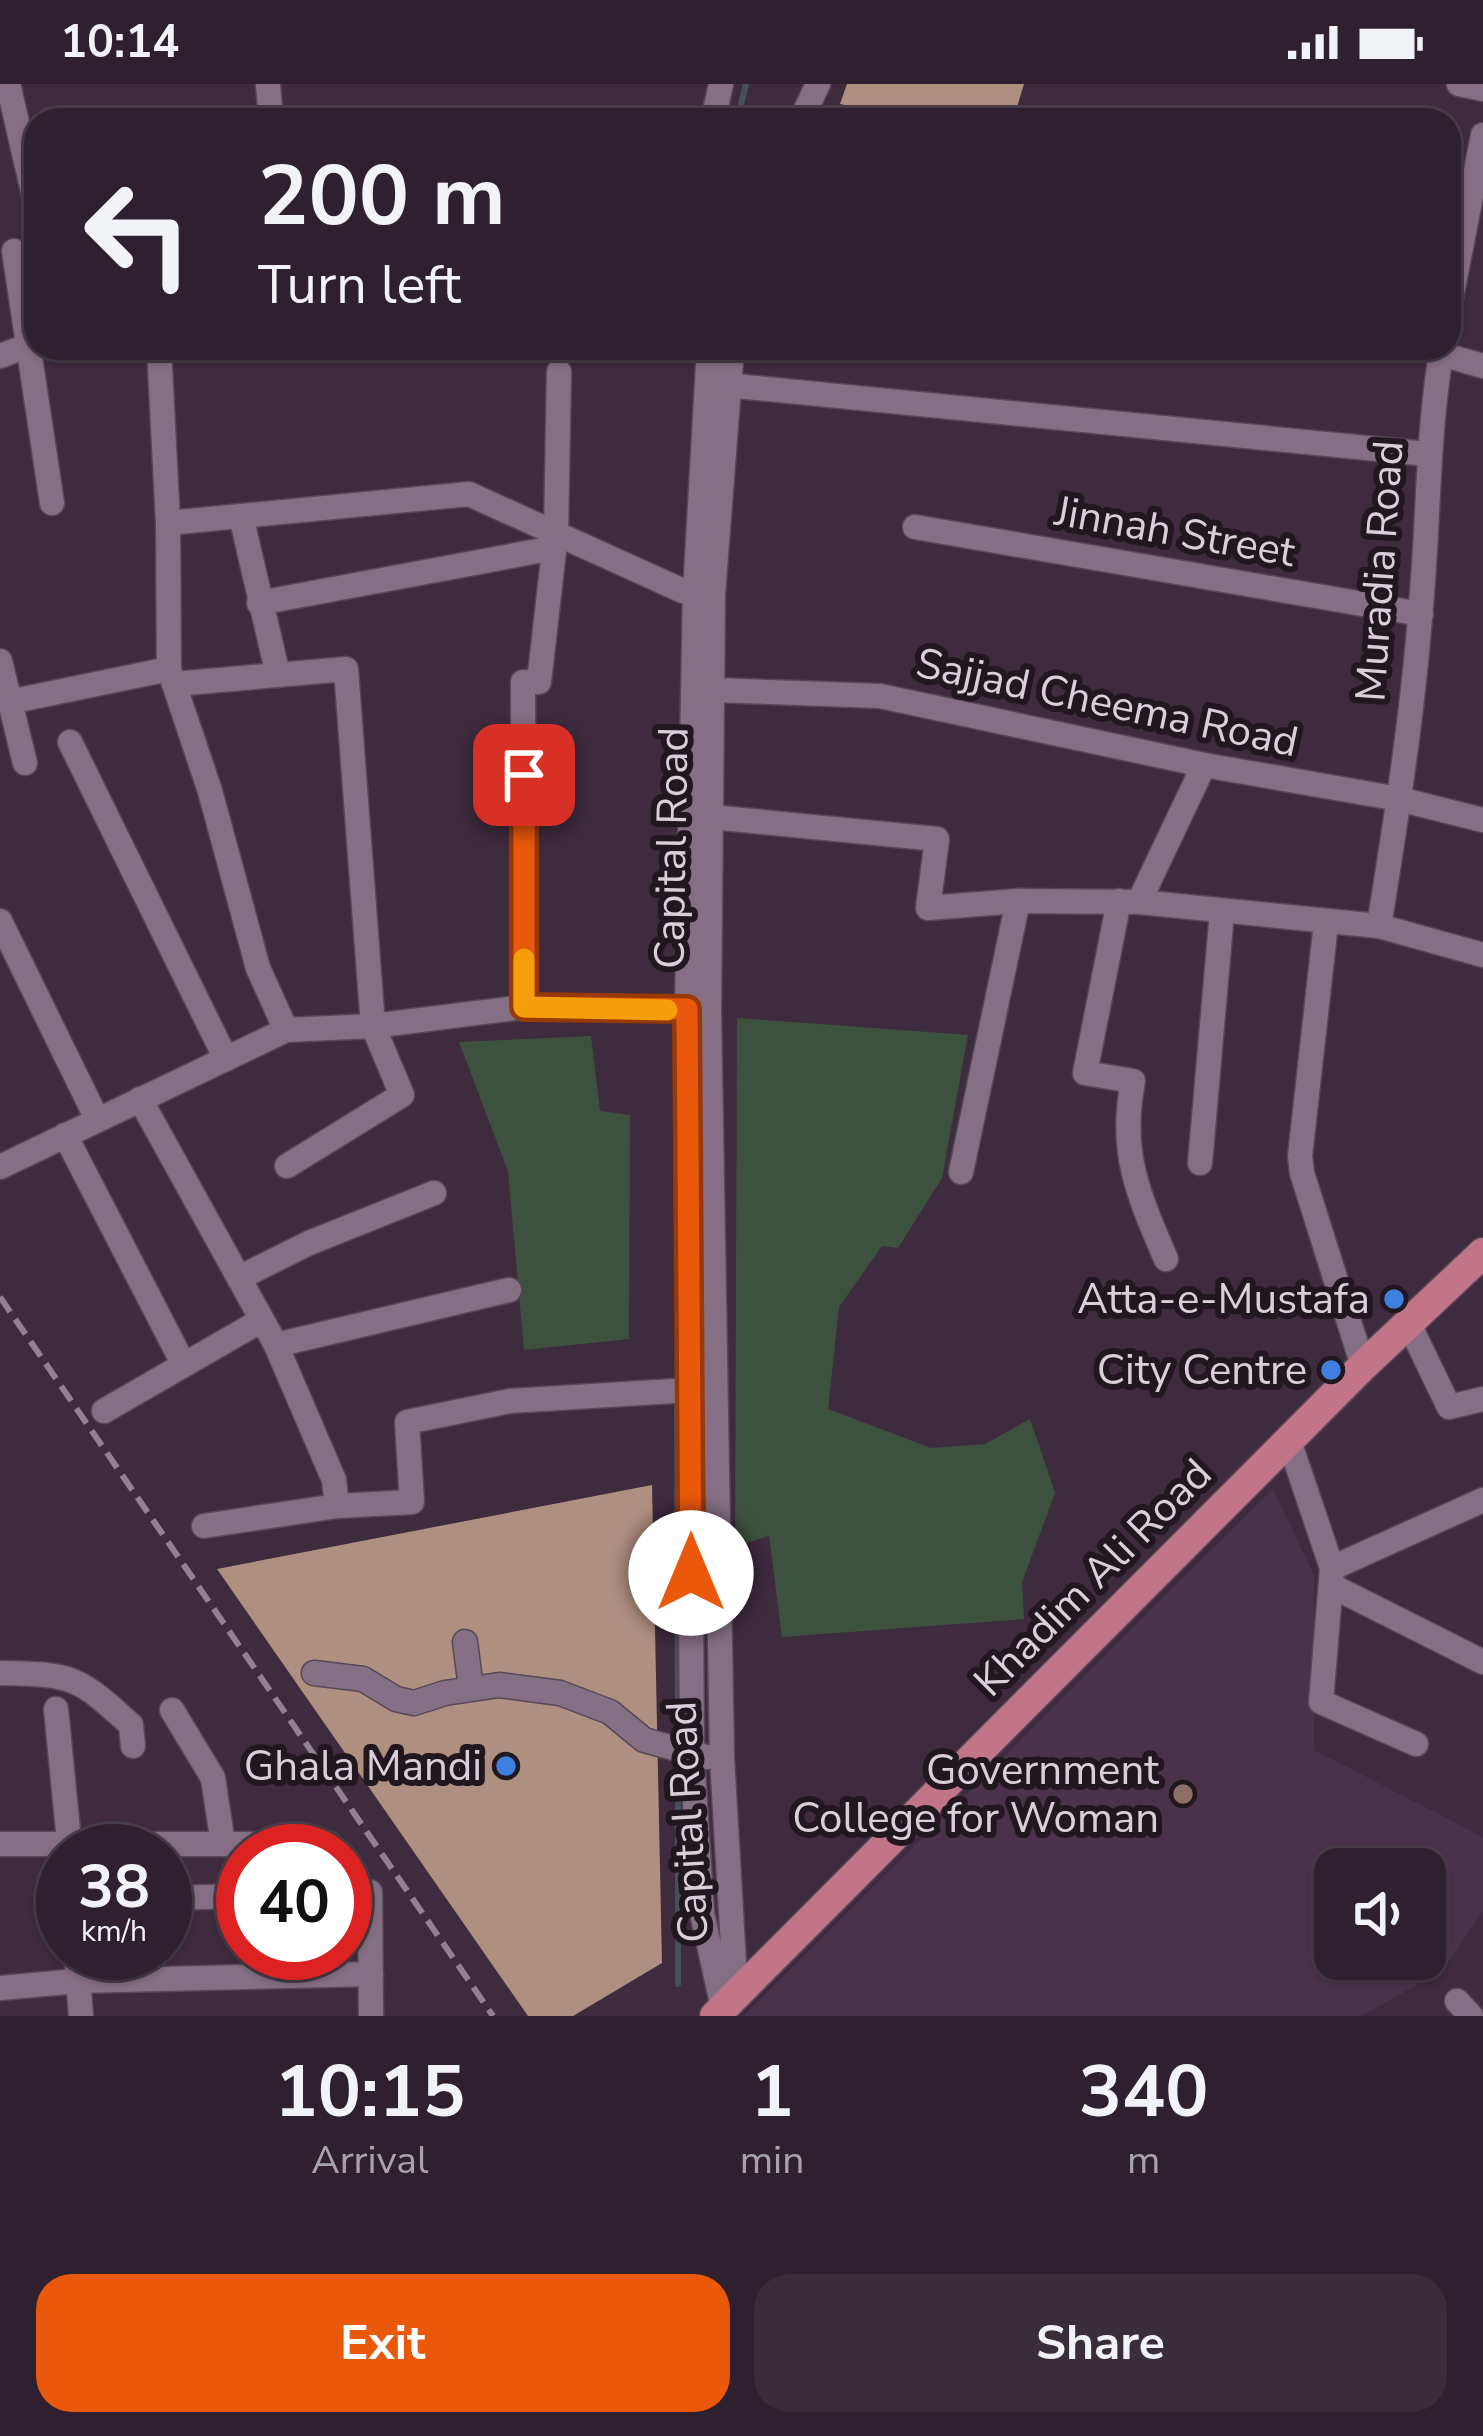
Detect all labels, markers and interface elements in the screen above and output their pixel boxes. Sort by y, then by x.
text: 10:14 [60,12,179,73]
text: 200 m [258,139,506,254]
icon: left [60,156,216,312]
text: Turn left [258,248,461,322]
street label: Muradia Road [1342,439,1418,703]
street label: Jinnah Street [1050,483,1300,581]
street label: Sajjad Cheema Road [911,635,1303,771]
pin [473,724,575,826]
street label: Capital Road [641,727,703,969]
icon: arrive [491,742,557,808]
place label: Atta-e-Mustafa [1077,1271,1370,1328]
marker: Atta-e-Mustafa [1381,1286,1407,1312]
place label: City Centre [1097,1342,1307,1399]
marker: City Centre [1318,1357,1344,1383]
street label: Khadim Ali Road [962,1447,1224,1709]
position arrow [628,1510,754,1636]
street label: Capital Road [653,1700,723,1944]
place label: Ghala Mandi [244,1738,482,1795]
place label: Government College for Woman [792,1742,1159,1847]
marker: Ghala Mandi [493,1753,519,1779]
marker: Government College for Woman [1170,1781,1196,1807]
speed limit sign: 40 [216,1824,372,1980]
text: 38 [78,1846,150,1928]
map controls [1314,1848,1446,1980]
button: sound [1314,1848,1446,1980]
text: km/h [81,1911,147,1952]
text: 10:15 [275,2043,465,2141]
text: 1 [750,2043,794,2141]
text: 340 [1079,2043,1208,2141]
text: Arrival [311,2134,429,2187]
text: min [740,2134,804,2187]
text: m [1127,2134,1160,2187]
button: Exit [36,2274,730,2412]
button: Share [754,2274,1447,2412]

